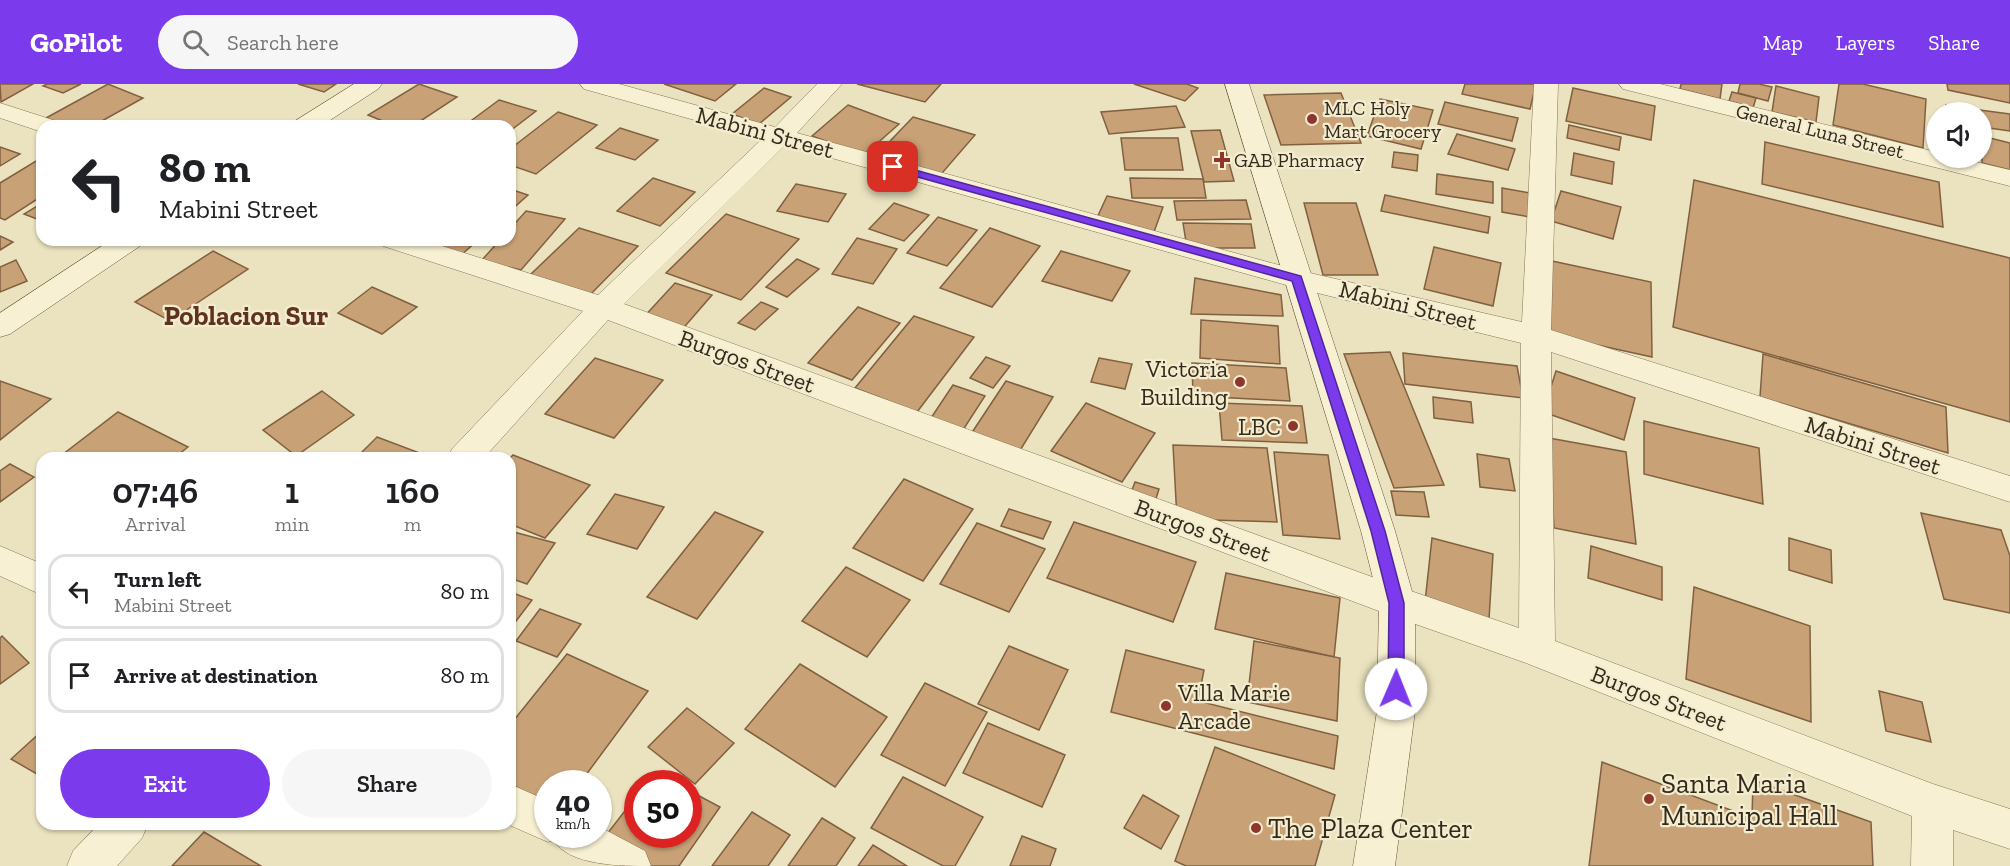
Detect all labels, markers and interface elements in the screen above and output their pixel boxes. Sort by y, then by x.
search box [158,15,578,69]
text: GoPilot [30,26,122,59]
icon: search [179,26,212,59]
text: Search here [227,29,338,56]
text: Map [1763,30,1803,55]
text: Layers [1836,30,1895,55]
text: Share [1928,30,1980,55]
place label: MLC Holy Mart Grocery [1324,96,1442,143]
street label: General Luna Street [1733,99,1907,164]
street label: Mabini Street [693,100,837,164]
map controls [1926,102,1992,168]
button: sound [1926,102,1992,168]
marker: MLC Holy Mart Grocery [1305,112,1319,126]
pin [867,141,918,192]
text: 80 m [159,142,250,193]
icon: left [60,144,138,222]
place label: GAB Pharmacy [1234,148,1365,172]
icon: arrive [876,150,909,183]
marker: GAB Pharmacy [1215,153,1229,167]
text: Mabini Street [159,193,318,225]
street label: Mabini Street [1336,274,1480,336]
district label: Poblacion Sur [164,300,328,332]
street label: Burgos Street [675,323,819,399]
place label: Victoria Building [1140,354,1228,411]
marker: Victoria Building [1233,375,1247,389]
street label: Mabini Street [1801,409,1945,481]
place label: LBC [1238,412,1281,441]
marker: LBC [1286,419,1300,433]
text: 07:46 [112,469,198,512]
text: 1 [285,469,299,512]
text: 160 [385,469,440,512]
street label: Burgos Street [1131,492,1275,568]
text: Arrival [125,512,186,536]
text: min [275,512,309,536]
text: m [404,512,421,536]
text: Turn left [114,566,201,593]
icon: left [63,575,96,608]
text: 80 m [441,578,489,605]
text: Mabini Street [114,593,232,617]
position arrow [1364,657,1428,721]
icon: arrive [63,659,96,692]
street label: Burgos Street [1587,659,1731,737]
text: Arrive at destination [114,662,317,689]
text: 80 m [441,662,489,689]
place label: Villa Marie Arcade [1177,678,1290,735]
marker: Villa Marie Arcade [1159,699,1173,713]
button: Exit [60,749,270,818]
button: Share [282,749,492,818]
place label: Santa Maria Municipal Hall [1661,767,1838,832]
speed limit sign: 50 [624,770,702,848]
text: 40 [556,784,590,820]
marker: Santa Maria Municipal Hall [1642,792,1656,806]
place label: The Plaza Center [1268,812,1473,845]
text: km/h [556,815,590,833]
marker: The Plaza Center [1249,821,1263,835]

